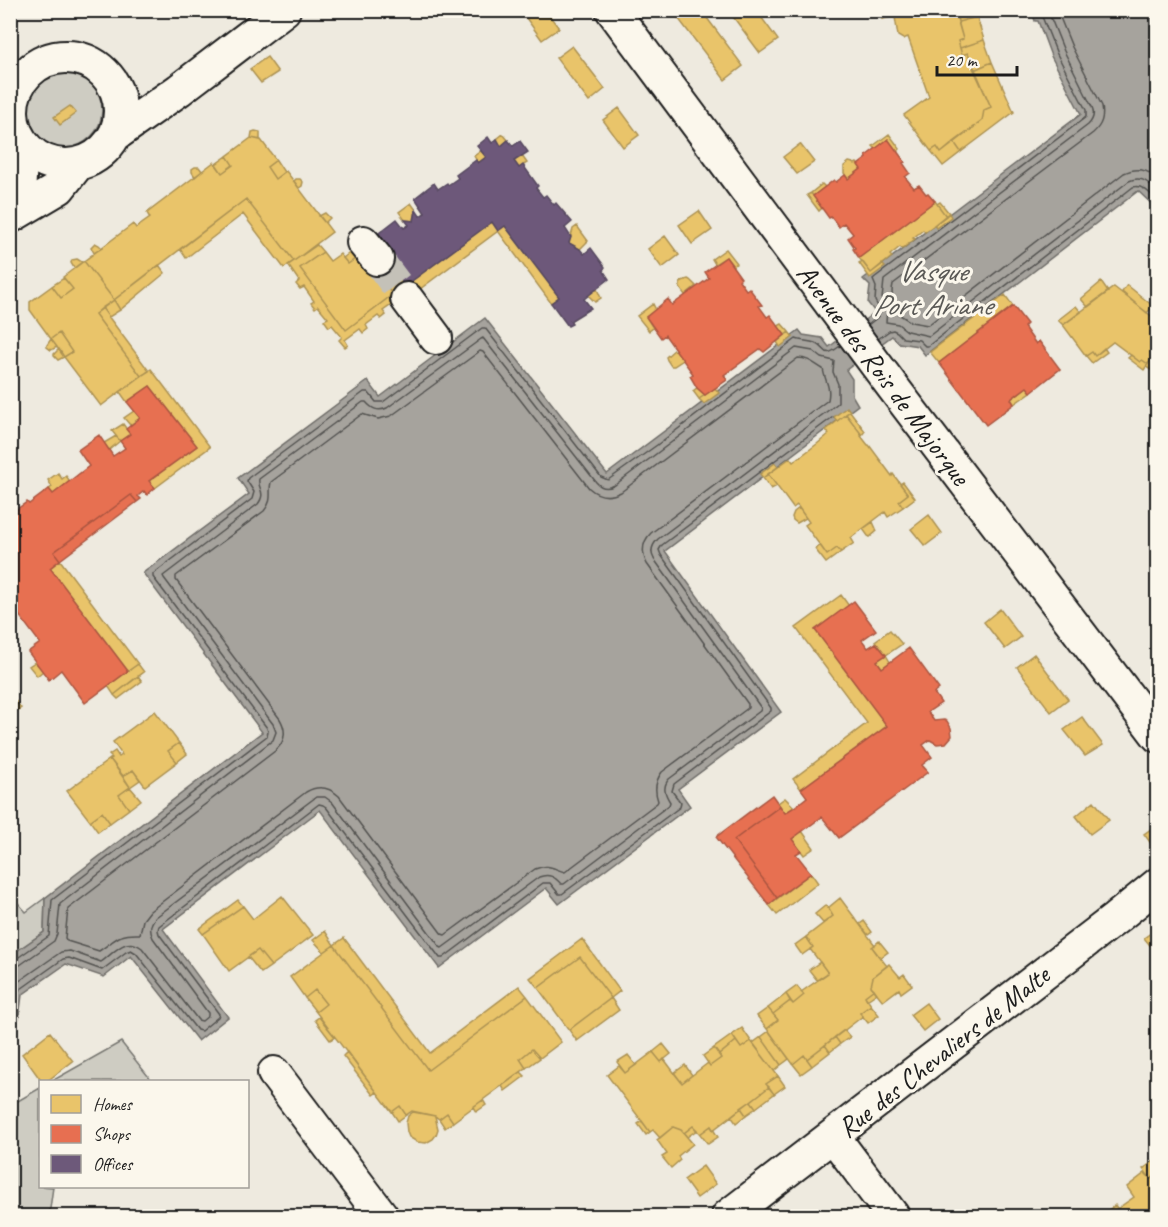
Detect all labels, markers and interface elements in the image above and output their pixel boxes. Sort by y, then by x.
scale bar [937,39,1016,77]
text: 20 m [946,49,979,71]
water label: Vasque Port Ariane [873,252,996,324]
street label: Avenue des Rois de Majorque [789,257,979,493]
street label: Rue des Chevaliers de Malte [830,957,1058,1145]
legend [39,1080,249,1188]
text: Homes [93,1093,133,1115]
text: Shops [93,1123,132,1145]
text: Offices [93,1153,134,1175]

